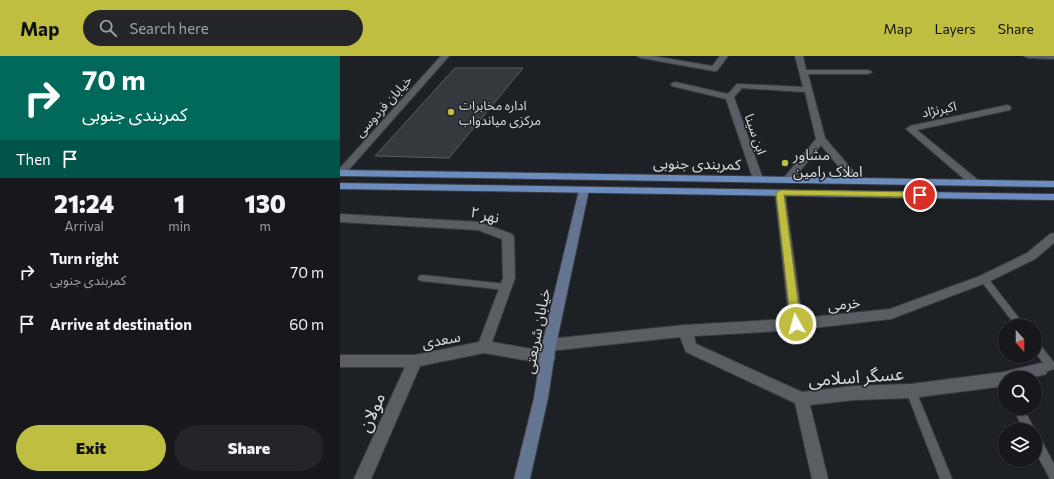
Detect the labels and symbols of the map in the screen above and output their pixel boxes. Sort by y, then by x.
street label: خیابان فردوسی [351,72,416,141]
place label: اداره مخابرات مرکزی میاندواب [459,97,541,129]
street label: اکبرنژاد [920,98,958,121]
marker: اداره مخابرات مرکزی میاندواب [446,107,456,117]
street label: ابن سینا [741,112,770,157]
place label: مشاور املاک رامین [792,145,863,181]
street label: کمربندی جنوبی [653,153,742,174]
marker: مشاور املاک رامین [780,158,790,168]
pin [903,178,937,212]
street label: نهر ۲ [469,202,501,227]
street label: خیابان شریعتی [519,287,554,375]
street label: خرمی [827,292,862,315]
position arrow [775,303,817,345]
north arrow [998,319,1042,363]
street label: سعدی [420,326,462,353]
street label: عسگر اسلامی [807,362,905,391]
street label: مولان [353,389,390,436]

